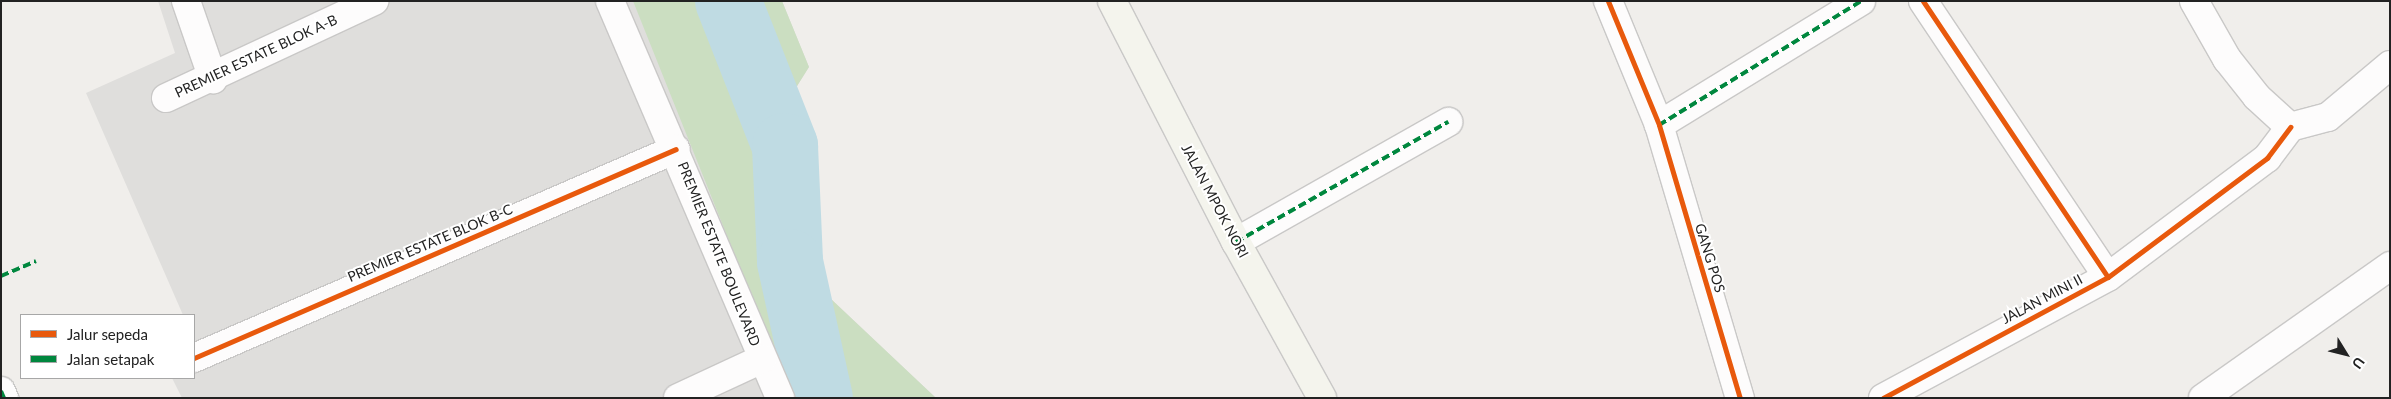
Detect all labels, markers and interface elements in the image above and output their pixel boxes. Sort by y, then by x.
street label: PREMIER ESTATE BLOK A-B [172,11,340,101]
street label: JALAN MPOK NORI [1178,141,1252,261]
street label: PREMIER ESTATE BOULEVARD [674,159,764,349]
street label: PREMIER ESTATE BLOK B-C [345,201,515,285]
street label: GANG POS [1692,221,1728,295]
street label: JALAN MINI II [1999,271,2085,327]
legend [20,314,195,379]
text: Jalur sepeda [67,325,148,343]
north arrow [2321,329,2371,379]
text: Jalan setapak [67,350,154,368]
text: U [2349,354,2368,372]

